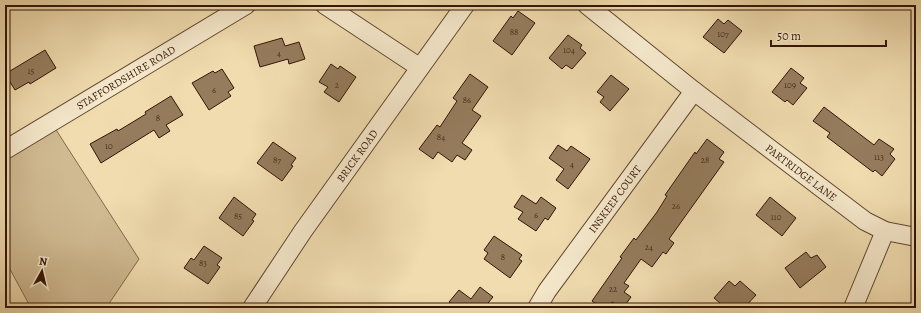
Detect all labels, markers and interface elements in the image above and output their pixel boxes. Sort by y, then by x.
scale bar [771,22,886,48]
house number: 88 [510,26,518,38]
house number: 107 [717,28,729,40]
text: 50 m [777,28,801,44]
street label: STAFFORDSHIRE ROAD [73,42,178,113]
house number: 104 [563,44,575,56]
house number: 4 [277,47,281,59]
house number: 15 [28,65,35,77]
house number: 2 [335,79,340,91]
house number: 109 [784,79,796,91]
house number: 6 [212,84,216,96]
house number: 86 [463,94,471,106]
house number: 8 [156,112,160,124]
street label: BRICK ROAD [333,126,381,185]
house number: 84 [437,131,445,143]
house number: 10 [105,140,113,152]
street label: PARTRIDGE LANE [762,140,840,205]
house number: 113 [874,151,884,163]
house number: 87 [273,154,281,166]
house number: 28 [701,154,709,166]
house number: 4 [570,158,574,170]
street label: INSKEEP COURT [585,162,645,236]
house number: 26 [672,200,680,212]
house number: 6 [534,209,538,221]
house number: 85 [234,210,242,222]
house number: 110 [771,211,782,223]
house number: 24 [645,241,653,253]
north arrow [22,251,62,291]
house number: 8 [501,251,505,263]
text: N [38,254,48,270]
house number: 83 [199,257,207,269]
house number: 22 [609,283,618,295]

